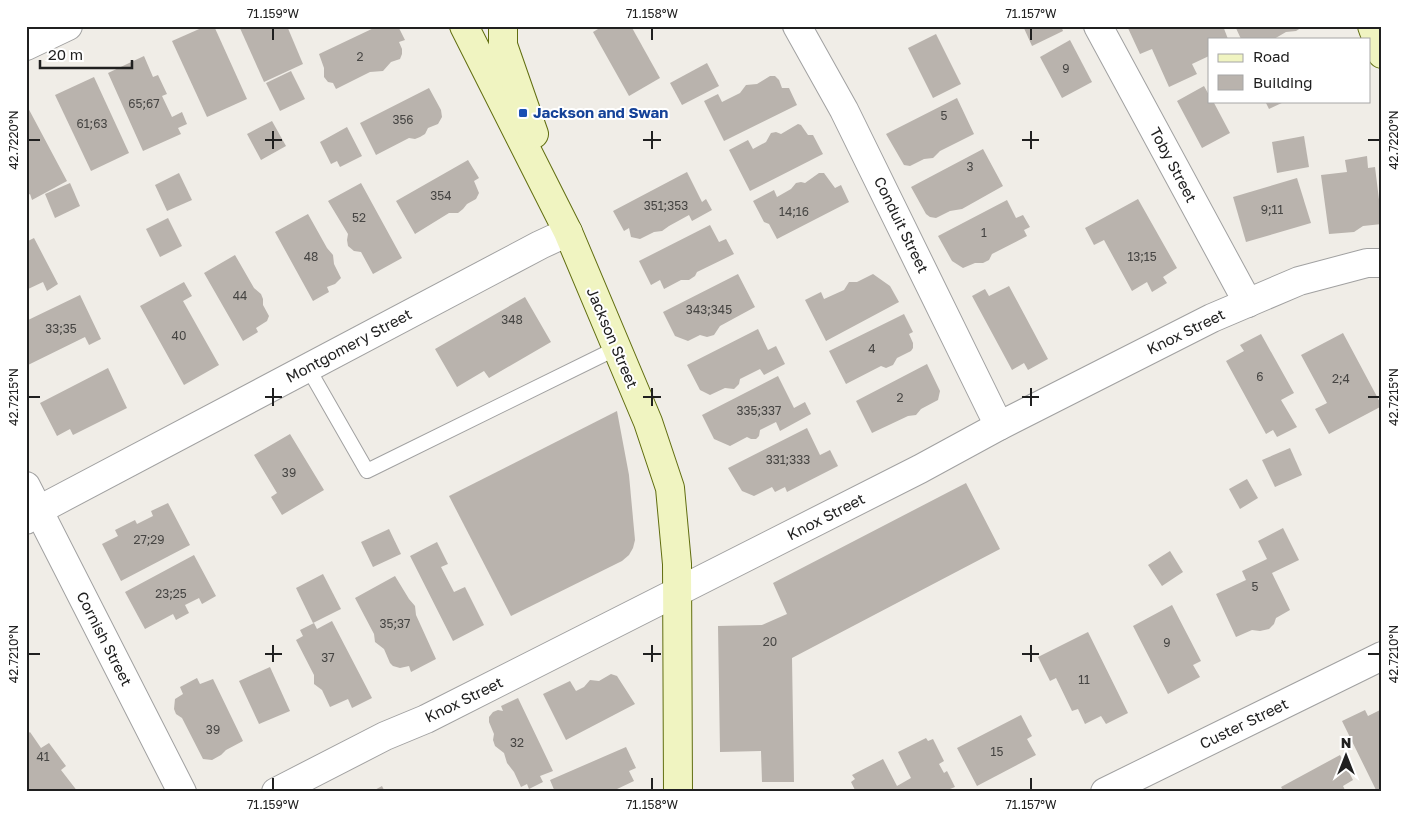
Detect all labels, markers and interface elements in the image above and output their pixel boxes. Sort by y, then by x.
text: 71.159°W [247,6,299,21]
text: 71.158°W [626,6,679,21]
text: 71.157°W [1005,6,1057,21]
scale bar [40,38,132,70]
legend [1208,38,1370,102]
text: 20 m [48,45,83,63]
text: Road [1253,47,1290,65]
house number: 2 [357,49,364,64]
house number: 9 [1062,61,1070,76]
text: Building [1253,73,1313,91]
house number: 65;67 [128,96,160,111]
place label: Jackson and Swan [533,103,668,121]
marker: Jackson and Swan [517,107,529,119]
house number: 5 [941,108,948,123]
text: 42.7220°N [6,110,21,170]
text: 42.7220°N [1386,110,1401,170]
house number: 356 [392,112,414,127]
house number: 61;63 [77,116,107,131]
street label: Toby Street [1147,124,1201,205]
house number: 3 [966,159,974,174]
street label: Conduit Street [871,173,933,276]
house number: 354 [430,188,452,203]
house number: 351;353 [644,198,688,213]
house number: 9;11 [1261,202,1283,217]
house number: 14;16 [779,204,809,219]
house number: 52 [352,210,366,225]
house number: 1 [981,225,987,240]
house number: 48 [304,249,318,264]
house number: 13;15 [1127,249,1157,264]
street label: Jackson Street [584,284,642,391]
house number: 44 [233,288,247,303]
house number: 343;345 [686,302,732,317]
street label: Montgomery Street [282,304,415,386]
street label: Knox Street [1144,304,1228,358]
house number: 348 [501,312,523,327]
house number: 33;35 [45,321,77,336]
house number: 40 [172,328,186,343]
house number: 4 [868,341,876,356]
text: 42.7215°N [6,368,21,426]
text: 42.7215°N [1386,368,1401,426]
house number: 6 [1256,369,1264,384]
house number: 2;4 [1332,371,1350,386]
house number: 2 [897,390,904,405]
house number: 335;337 [736,403,782,418]
house number: 331;333 [766,452,810,467]
house number: 39 [282,465,296,480]
street label: Knox Street [784,489,867,543]
house number: 27;29 [133,532,165,547]
house number: 5 [1252,579,1259,594]
house number: 23;25 [155,586,187,601]
street label: Cornish Street [73,588,136,689]
house number: 35;37 [380,616,410,631]
text: 42.7210°N [6,625,21,683]
text: 42.7210°N [1386,625,1401,683]
house number: 20 [763,634,777,649]
house number: 9 [1163,635,1171,650]
house number: 37 [321,650,335,665]
street label: Knox Street [422,672,506,726]
house number: 11 [1078,672,1090,687]
street label: Custer Street [1197,694,1291,752]
house number: 39 [206,722,220,737]
north arrow [1320,730,1370,780]
text: N [1341,734,1351,751]
house number: 32 [510,735,524,750]
house number: 15 [991,744,1003,759]
house number: 41 [36,749,50,764]
text: 71.159°W [247,797,299,812]
text: 71.158°W [626,797,679,812]
text: 71.157°W [1005,797,1057,812]

